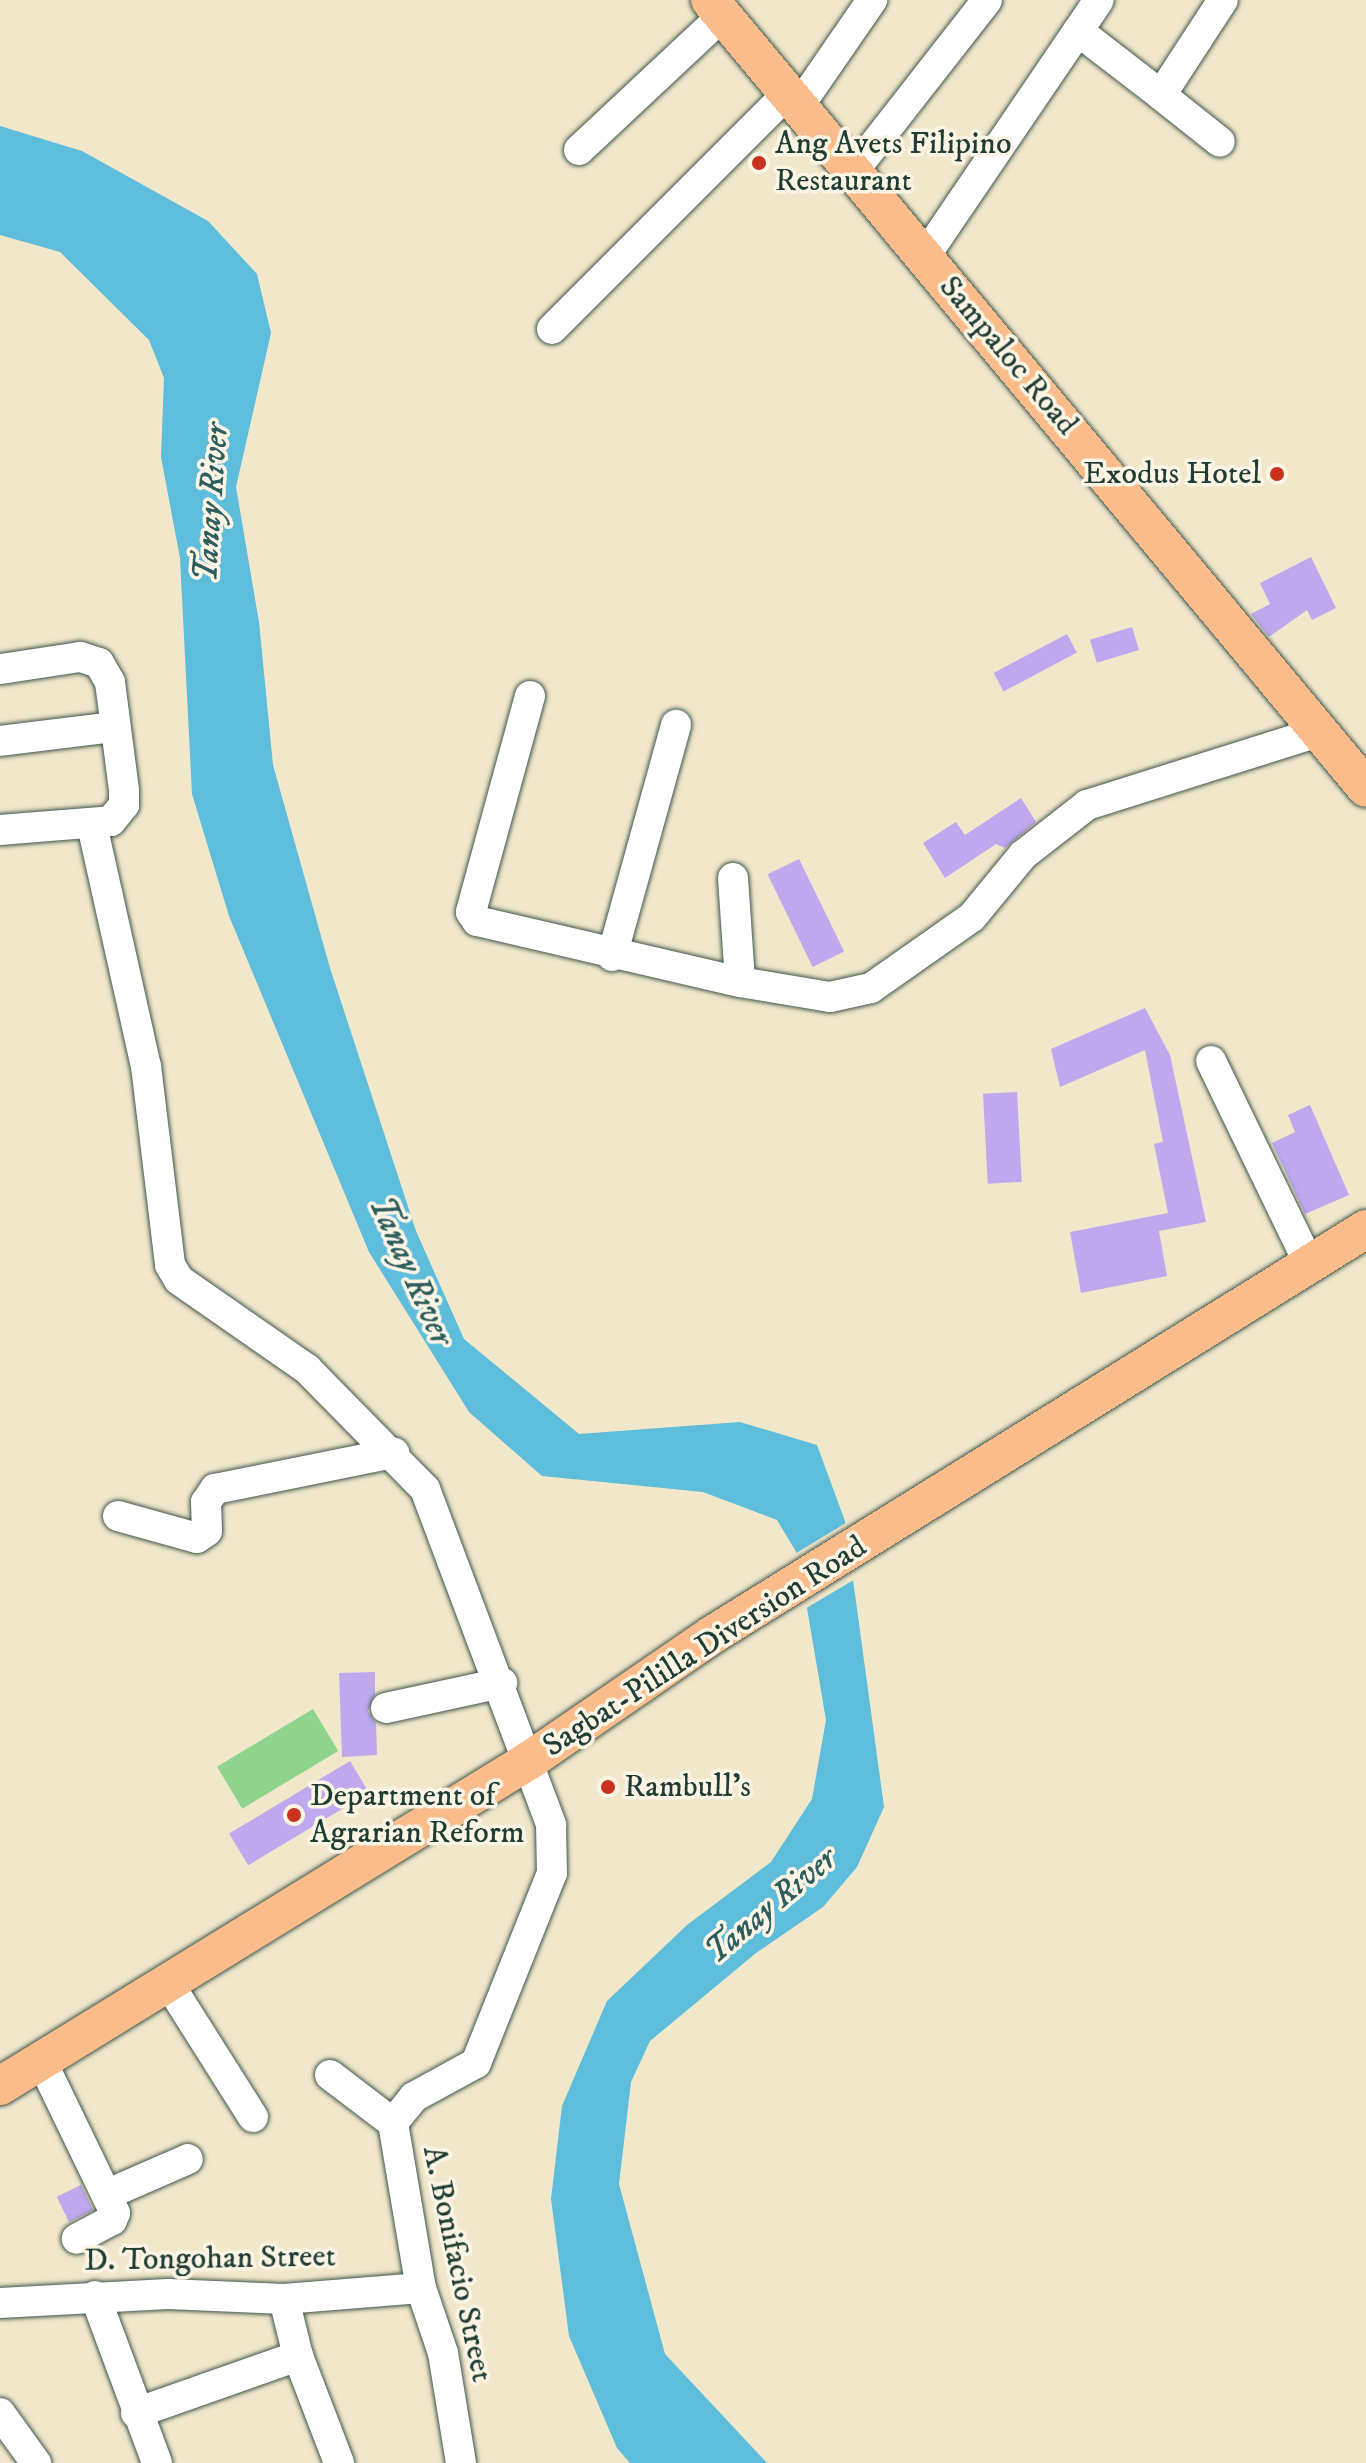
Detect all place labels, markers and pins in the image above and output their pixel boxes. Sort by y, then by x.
place label: Ang Avets Filipino Restaurant [775,126,1012,201]
marker: Ang Avets Filipino Restaurant [750,154,768,172]
place label: Exodus Hotel [1083,455,1261,493]
marker: Exodus Hotel [1268,465,1286,483]
place label: Rambull's [624,1768,751,1806]
place label: Department of Agrarian Reform [310,1778,525,1853]
marker: Rambull's [599,1778,617,1796]
marker: Department of Agrarian Reform [285,1806,303,1824]

